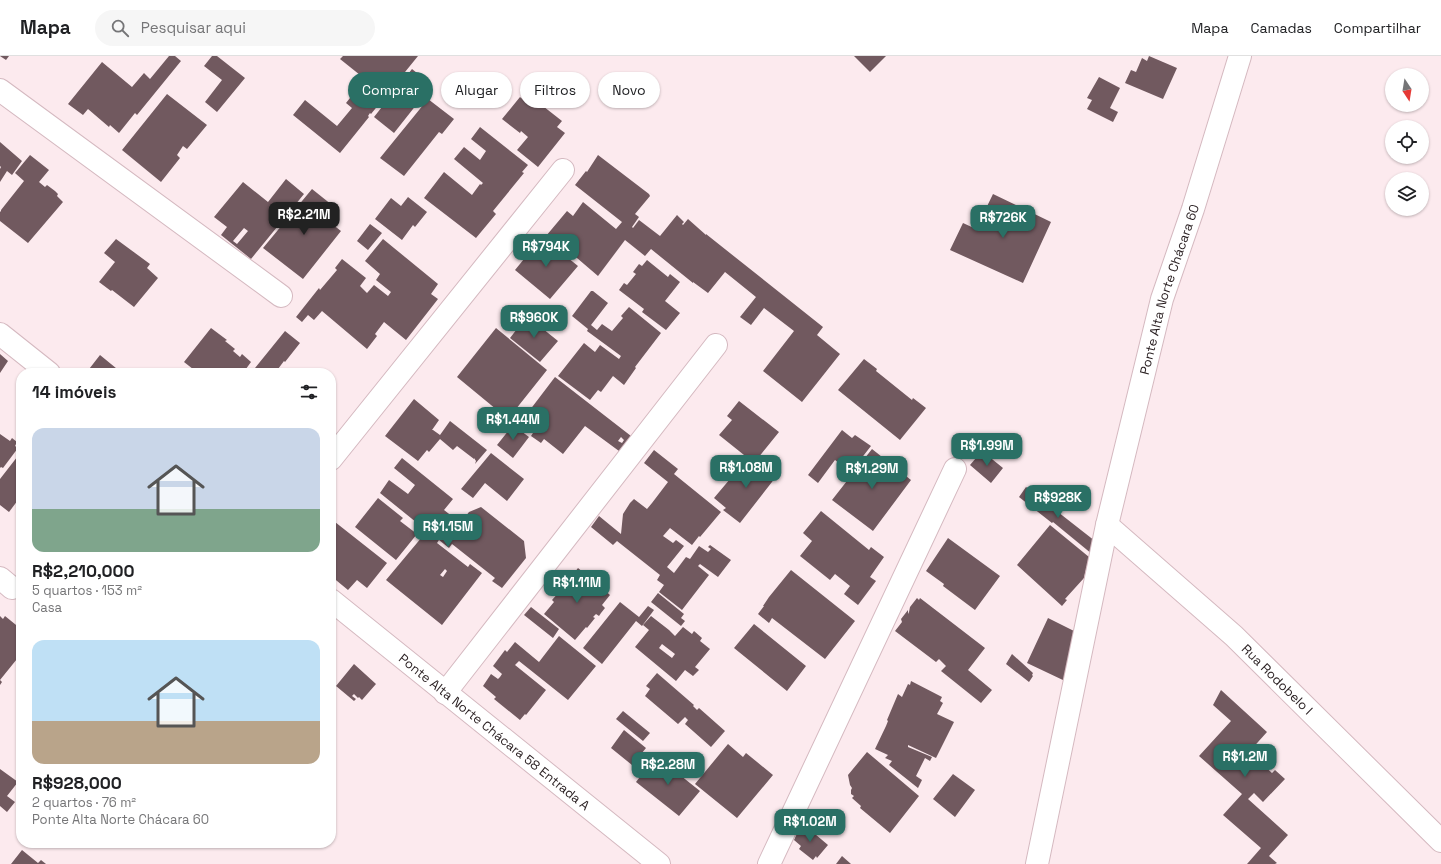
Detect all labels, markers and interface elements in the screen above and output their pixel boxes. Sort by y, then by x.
search box [95,10,375,46]
text: Mapa [20,15,71,40]
icon: search [109,17,131,39]
text: Pesquisar aqui [141,18,246,37]
text: Mapa [1191,19,1228,37]
text: Camadas [1250,19,1312,37]
text: Compartilhar [1334,19,1421,37]
north arrow [1385,68,1429,112]
map controls [1385,68,1429,216]
chip: Comprar [348,72,433,108]
chip: Alugar [441,72,512,108]
chip: Filtros [520,72,590,108]
chip: Novo [598,72,660,108]
button: locate [1385,120,1429,164]
button: layers [1385,172,1429,216]
pin: R$2.21M [267,202,341,236]
street label: Ponte Alta Norte Chácara 60 [1136,202,1203,376]
pin: R$726K [970,205,1036,239]
text: R$2.21M [278,206,330,223]
text: R$726K [979,209,1027,226]
pin: R$794K [513,234,579,268]
text: R$794K [522,238,570,255]
pin: R$960K [501,305,567,339]
text: R$960K [510,309,558,326]
text: 14 imóveis [32,381,116,403]
icon: filters [298,381,320,403]
pin: R$1.44M [476,407,550,441]
text: R$1.44M [486,411,540,428]
pin: R$1.99M [950,433,1024,467]
text: R$1.99M [960,437,1014,454]
icon: home [140,454,212,526]
pin: R$1.08M [709,455,783,489]
pin: R$1.29M [835,456,909,490]
text: R$1.08M [719,459,773,476]
text: R$1.29M [845,460,899,477]
pin: R$928K [1025,485,1091,519]
text: R$928K [1034,489,1082,506]
pin: R$1.15M [411,514,485,548]
text: R$1.15M [423,518,473,535]
text: R$2,210,000 [32,560,135,582]
pin: R$1.11M [540,570,614,604]
text: R$1.11M [553,574,601,591]
text: 5 quartos · 153 m² [32,582,142,599]
text: Casa [32,599,62,616]
street label: Rua Rodobelo I [1238,641,1316,718]
street label: Ponte Alta Norte Chácara 58 Entrada A [395,650,593,814]
icon: home [140,666,212,738]
pin: R$1.2M [1212,744,1278,778]
text: R$1.2M [1222,748,1268,765]
pin: R$2.28M [631,752,705,786]
text: R$2.28M [641,756,695,773]
text: R$928,000 [32,772,122,794]
text: 2 quartos · 76 m² [32,794,136,811]
pin: R$1.02M [773,809,847,843]
text: Ponte Alta Norte Chácara 60 [32,811,209,828]
text: R$1.02M [783,813,837,830]

